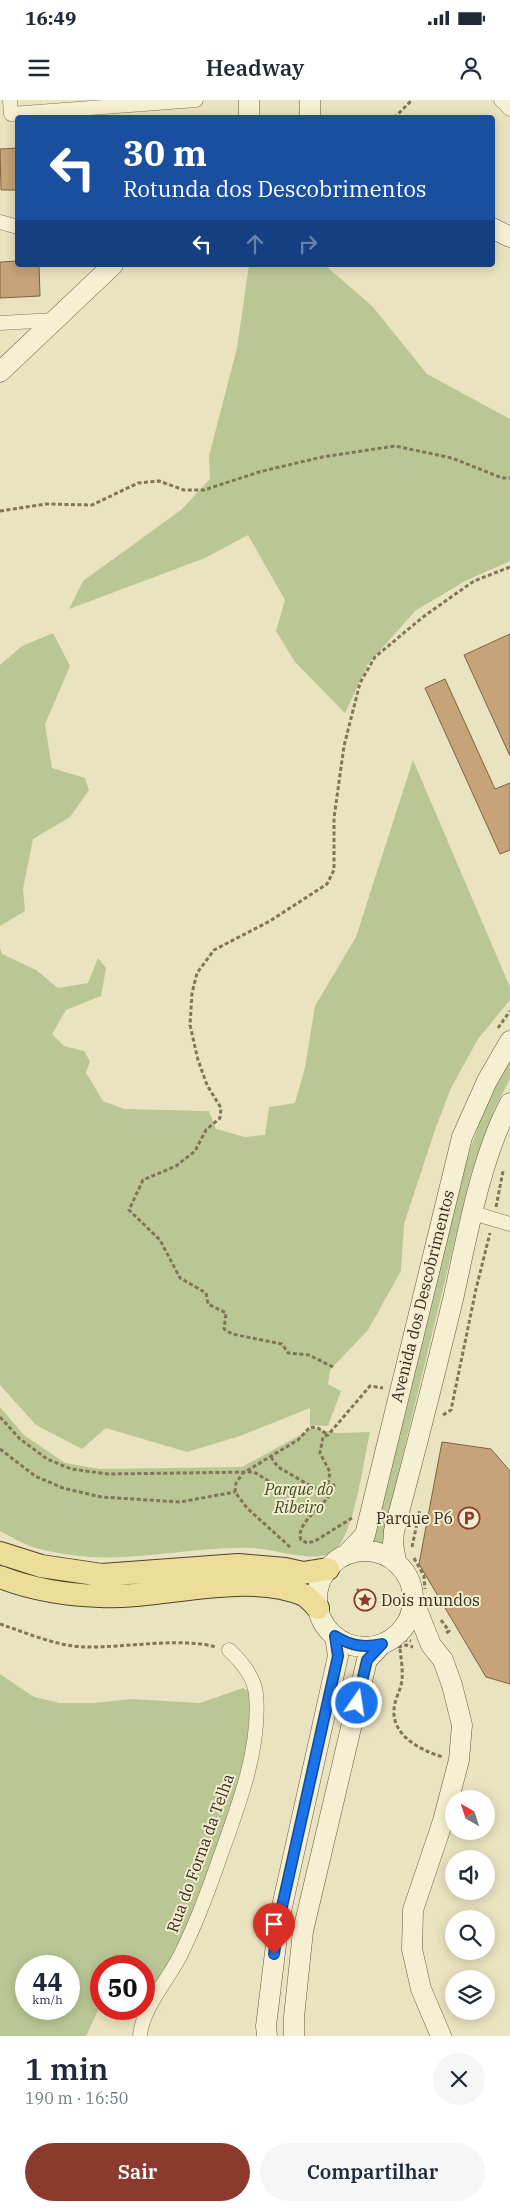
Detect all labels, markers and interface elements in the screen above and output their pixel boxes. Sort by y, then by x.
text: 16:49 [25,6,76,30]
text: Headway [206,53,304,82]
icon: menu [25,54,53,82]
icon: person [457,54,485,82]
text: 30 m [123,130,207,176]
icon: left [40,135,105,200]
text: Rotunda dos Descobrimentos [123,174,427,203]
icon: left [188,230,216,258]
icon: ahead [241,230,269,258]
icon: right [294,230,322,258]
street label: Avenida dos Descobrimentos [386,1188,458,1404]
park label: Parque do Ribeiro [263,1479,334,1517]
parking icon: Parque P6 [457,1506,481,1530]
place label: Parque P6 [376,1508,453,1528]
place icon: Dois mundos [353,1588,377,1612]
place label: Dois mundos [381,1590,480,1610]
position arrow [330,1676,382,1728]
street label: Rua do Forna da Telha [162,1771,238,1935]
north arrow [445,1790,495,1840]
map controls [445,1790,495,2020]
button: sound [445,1850,495,1900]
pin [253,1903,295,1954]
icon: arrive [260,1910,288,1938]
button: search [445,1910,495,1960]
speed limit sign: 50 [90,1955,155,2020]
text: 44 [32,1965,63,1998]
button: layers [445,1970,495,2020]
text: km/h [32,1992,63,2007]
text: 1 min [25,2049,108,2088]
button: close [433,2053,485,2105]
text: 190 m · 16:50 [25,2088,128,2108]
button: Sair [25,2143,250,2201]
button: Compartilhar [260,2143,485,2201]

